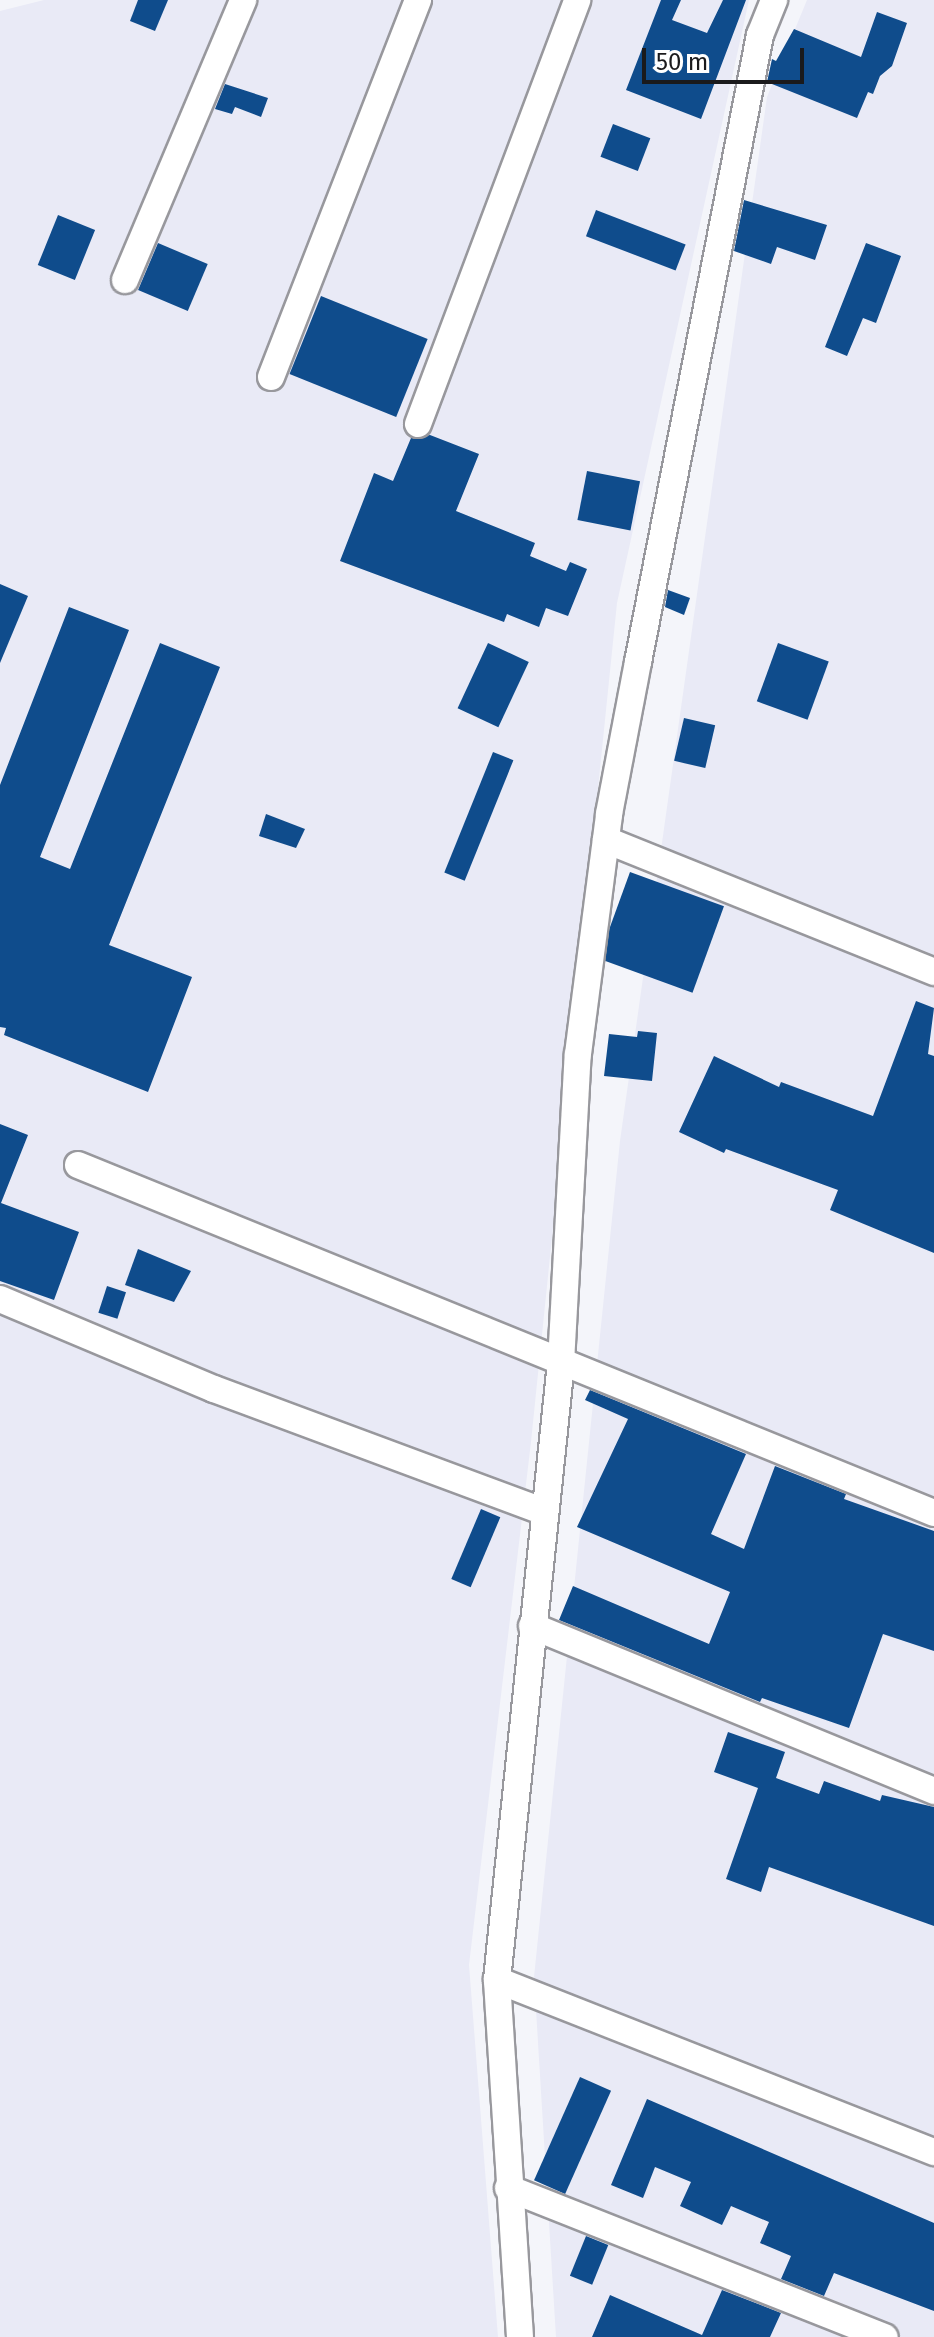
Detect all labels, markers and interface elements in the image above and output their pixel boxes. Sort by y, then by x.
scale bar [646,32,808,82]
text: 50 m [656,48,708,76]

